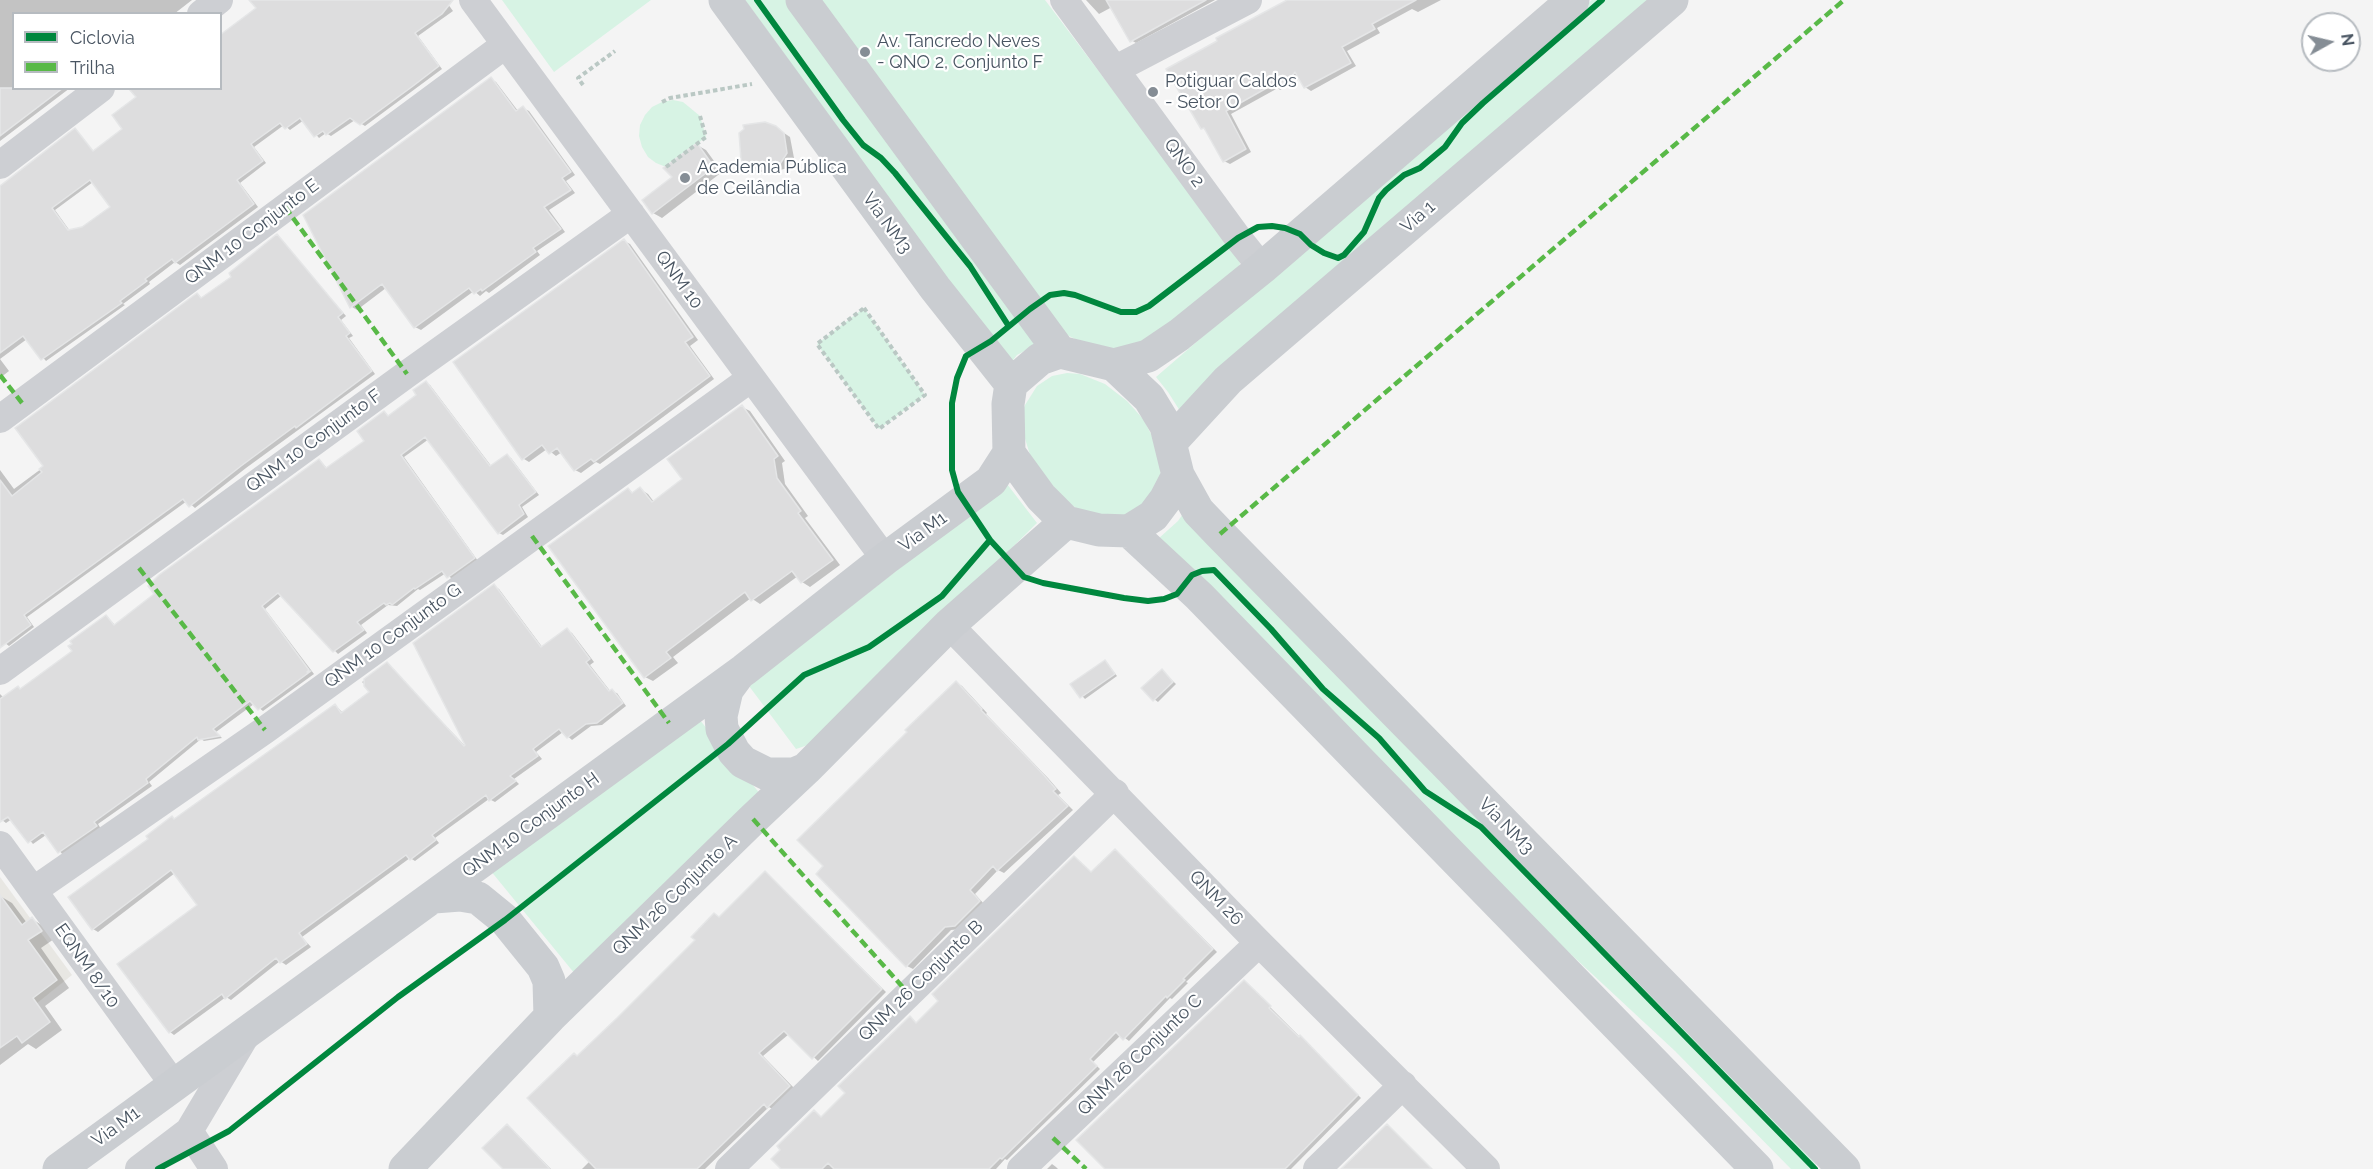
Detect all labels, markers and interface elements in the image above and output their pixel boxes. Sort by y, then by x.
legend [12,12,222,90]
north arrow [2301,12,2361,72]
text: Ciclovia [70,27,135,48]
place label: Av. Tancredo Neves - QNO 2, Conjunto F [877,31,1043,74]
text: N [2337,32,2358,47]
marker: Av. Tancredo Neves - QNO 2, Conjunto F [858,45,872,59]
text: Trilha [70,57,115,78]
place label: Potiguar Caldos - Setor O [1165,71,1297,113]
marker: Potiguar Caldos - Setor O [1146,85,1160,99]
street label: QNO 2 [1159,134,1209,192]
place label: Academia Pública de Ceilândia [697,157,847,200]
marker: Academia Pública de Ceilândia [678,171,692,185]
street label: QNM 10 Conjunto E [181,175,323,289]
street label: Via NM3 [858,188,916,258]
street label: Via 1 [1396,196,1440,238]
street label: QNM 10 [651,247,707,313]
street label: QNM 10 Conjunto F [242,385,386,497]
street label: Via M1 [895,507,951,557]
street label: QNM 10 Conjunto G [320,579,466,693]
street label: QNM 10 Conjunto H [458,768,604,882]
street label: Via NM3 [1474,793,1538,859]
street label: QNM 26 Conjunto A [608,830,742,960]
street label: QNM 26 [1185,866,1247,930]
street label: QNM 26 Conjunto B [854,916,988,1046]
street label: EQNM 8/10 [50,920,124,1012]
street label: QNM 26 Conjunto C [1073,990,1207,1120]
street label: Via M1 [88,1102,144,1152]

